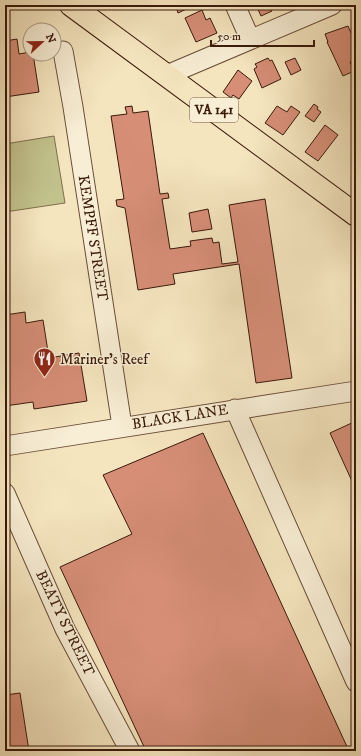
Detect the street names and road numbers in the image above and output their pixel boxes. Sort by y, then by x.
road number: VA 141 [190,98,238,122]
street label: KEMPFF STREET [74,174,112,303]
street label: BLACK LANE [131,400,230,434]
street label: BEATY STREET [31,567,99,679]

